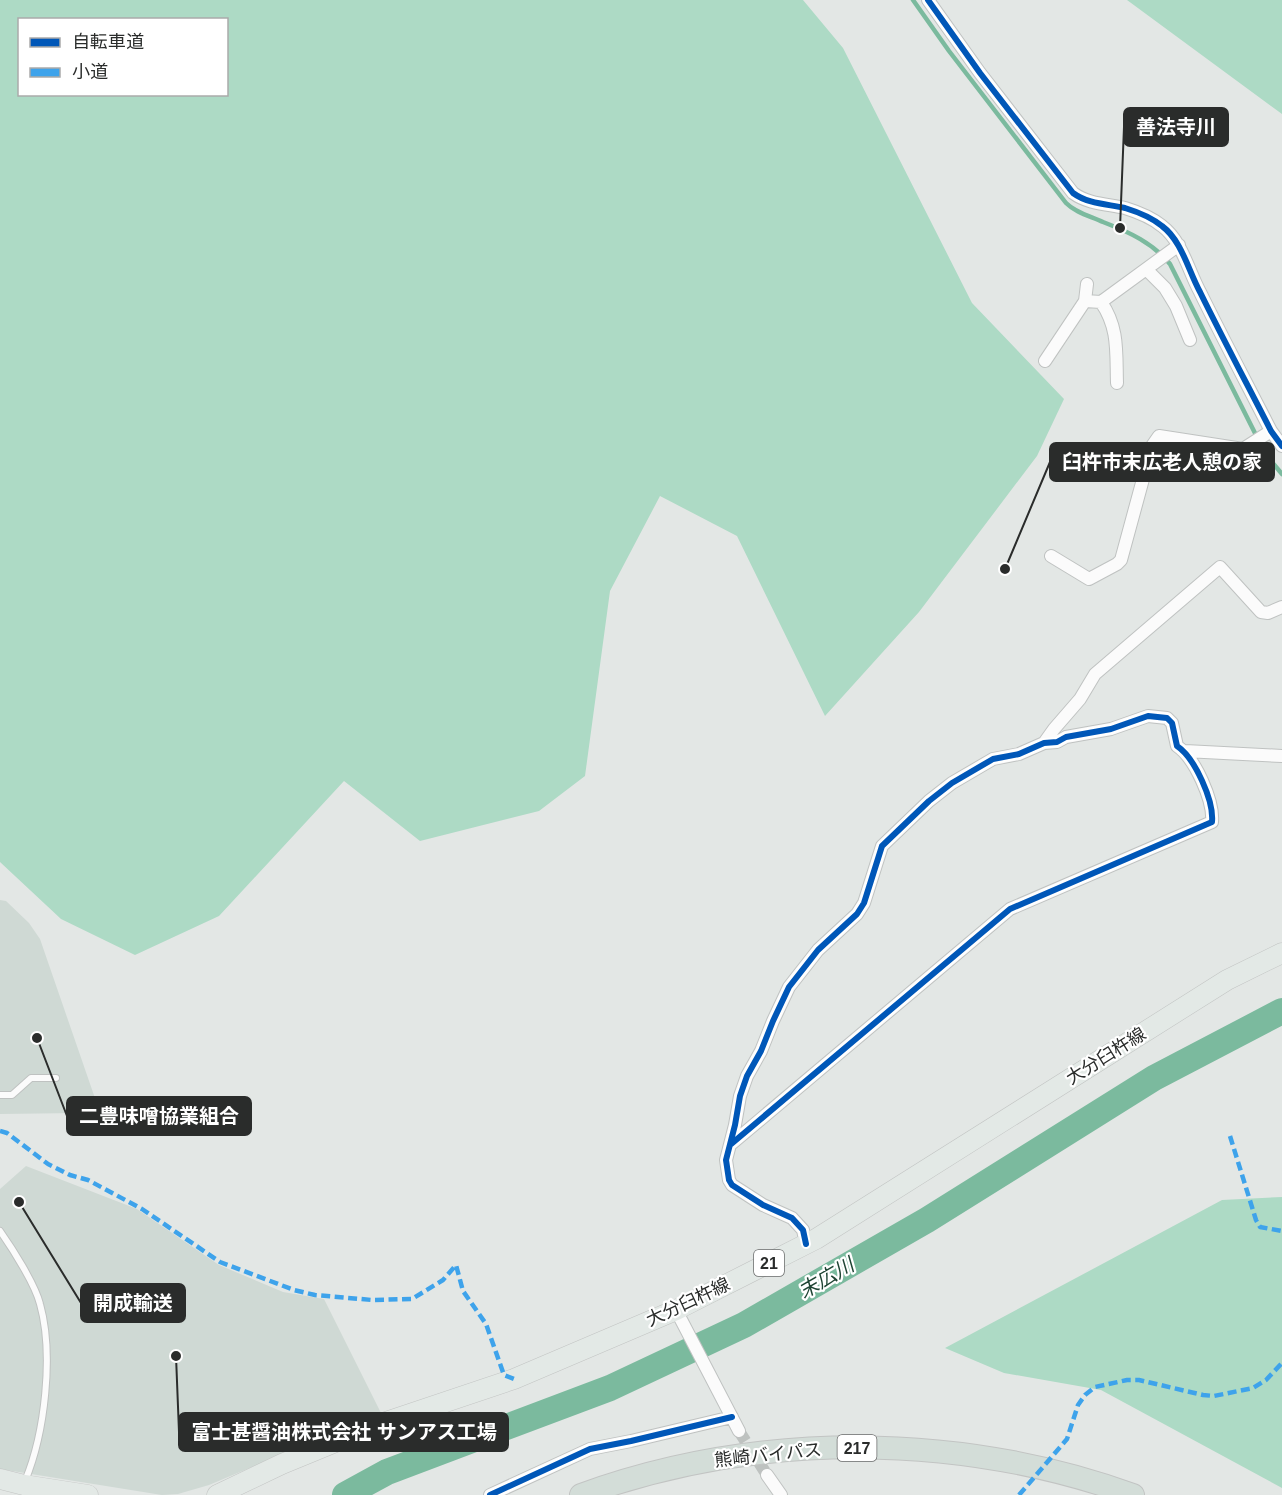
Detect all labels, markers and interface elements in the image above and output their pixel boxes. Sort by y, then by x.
legend [18,18,228,96]
text: 自転車道 [72,32,144,52]
text: 小道 [72,62,108,82]
callout: 善法寺川 [1124,108,1228,146]
text: 善法寺川 [1136,116,1216,138]
callout: 臼杵市末広老人憩の家 [1050,443,1274,481]
text: 臼杵市末広老人憩の家 [1062,451,1262,473]
street label: 大分臼杵線 [1063,1024,1149,1088]
callout: 二豊味噌協業組合 [67,1097,251,1135]
text: 二豊味噌協業組合 [79,1105,239,1127]
road number: 21 [754,1250,784,1276]
water label: 末広川 [795,1252,859,1303]
street label: 大分臼杵線 [643,1274,733,1330]
callout: 開成輸送 [81,1284,185,1322]
text: 開成輸送 [93,1292,173,1314]
callout: 富士甚醤油株式会社 サンアス工場 [179,1413,508,1451]
text: 富士甚醤油株式会社 サンアス工場 [191,1421,497,1443]
road number: 217 [838,1435,876,1461]
street label: 熊崎バイパス [713,1439,823,1471]

